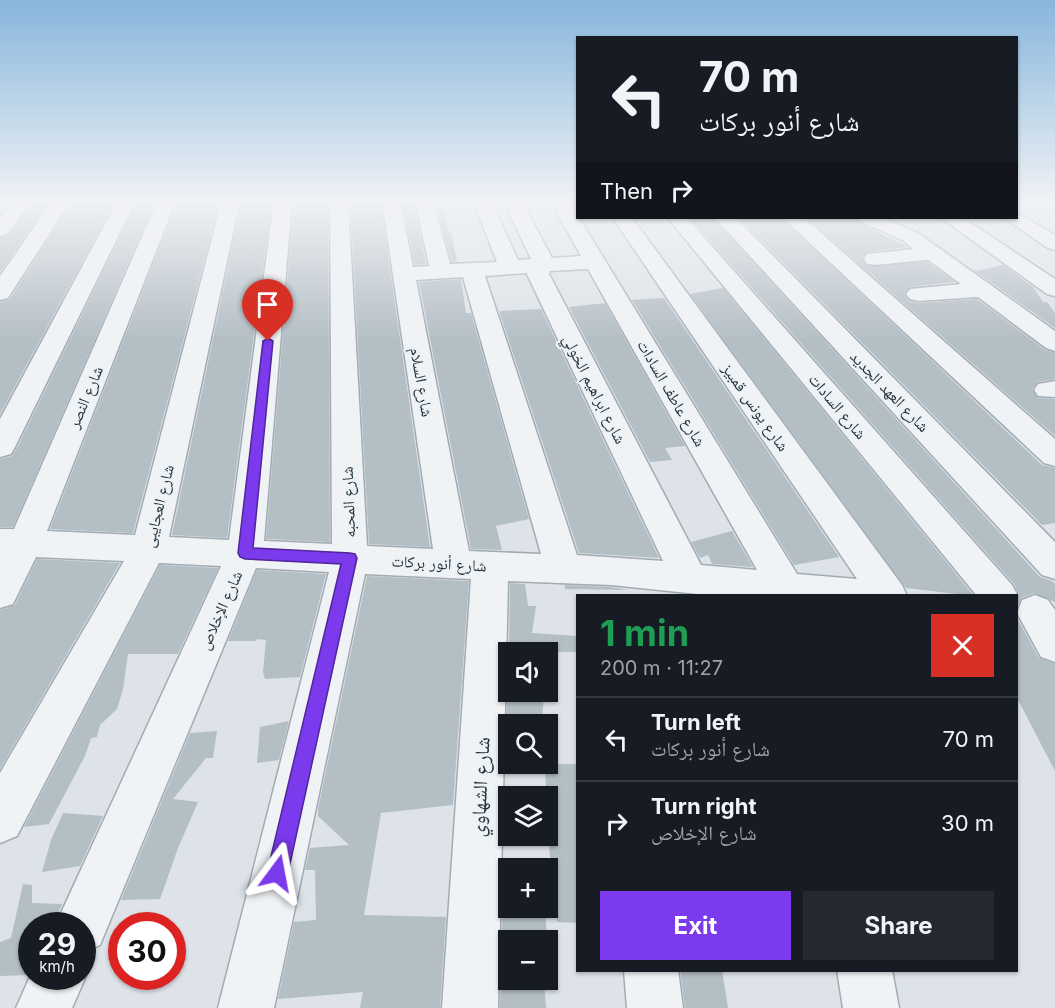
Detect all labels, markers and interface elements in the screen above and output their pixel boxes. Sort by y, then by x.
text: 70 m [699,51,799,102]
icon: left [600,60,678,138]
text: شارع أنور بركات [699,105,860,138]
icon: right [665,174,698,207]
text: Then [600,178,653,204]
pin [242,279,293,341]
icon: arrive [251,288,284,321]
street label: شارع ابراهيم الخولي [556,331,631,448]
street label: شارع عاطف السادات [633,336,711,450]
street label: شارع السلام [405,346,438,419]
street label: شارع العهد الجديد [845,346,934,437]
street label: شارع يونس قمبيز [717,358,794,456]
street label: شارع النصر [63,363,108,432]
street label: شارع السادات [804,369,871,444]
street label: شارع العجايبى [138,463,179,550]
street label: شارع المحبه [337,466,360,538]
street label: شارع أنور بركات [391,551,487,576]
street label: شارع الإخلاص [194,567,247,653]
text: 1 min [600,611,689,655]
button: close [931,614,994,677]
map controls [498,642,558,990]
button: sound [498,642,558,702]
text: 200 m · 11:27 [600,656,723,680]
text: Turn left [651,709,741,735]
button: search [498,714,558,774]
icon: left [600,723,633,756]
text: 70 m [943,726,994,752]
street label: شارع الشهاوي [465,736,499,838]
text: شارع أنور بركات [651,737,770,761]
button: layers [498,786,558,846]
text: Turn right [651,793,757,819]
icon: right [600,807,633,840]
text: 30 m [941,810,994,836]
text: شارع الإخلاص [651,821,757,845]
position arrow [245,841,309,905]
button: + [498,858,558,918]
button: Exit [600,891,791,960]
button: Share [803,891,994,960]
speed limit sign: 30 [108,912,186,990]
text: 29 [38,926,76,962]
button: − [498,930,558,990]
text: km/h [39,957,75,976]

